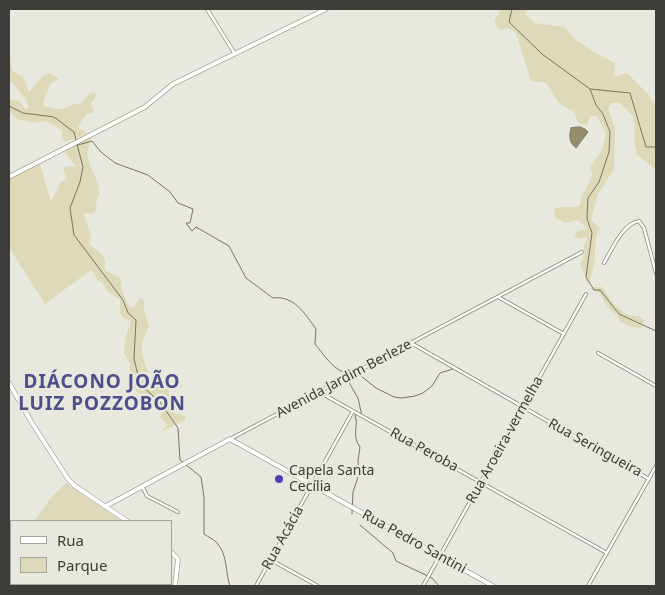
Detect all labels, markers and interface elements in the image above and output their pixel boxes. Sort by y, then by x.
street label: Avenida Jardim Berleze [273,336,415,422]
district label: DIÁCONO JOÃO LUIZ POZZOBON [17,372,187,416]
street label: Rua Aroeira-vermelha [463,373,547,507]
street label: Rua Seringueira [545,415,645,481]
street label: Rua Peroba [387,424,461,476]
place label: Capela Santa Cecília [289,463,374,496]
marker: Capela Santa Cecília [273,473,285,485]
street label: Rua Acácia [259,503,307,573]
street label: Rua Pedro Santini [359,506,469,578]
legend [10,520,172,585]
text: Rua [57,530,84,550]
text: Parque [57,555,107,575]

